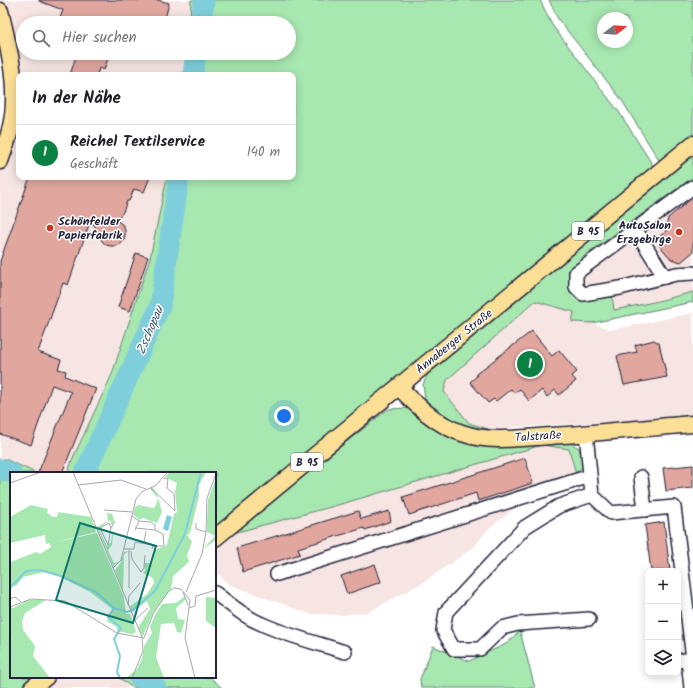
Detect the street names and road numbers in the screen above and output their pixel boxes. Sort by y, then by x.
road number: B 95 [572,222,604,240]
street label: Annaberger Straße [412,304,497,378]
street label: Talstraße [514,425,563,448]
road number: B 95 [291,453,323,471]

